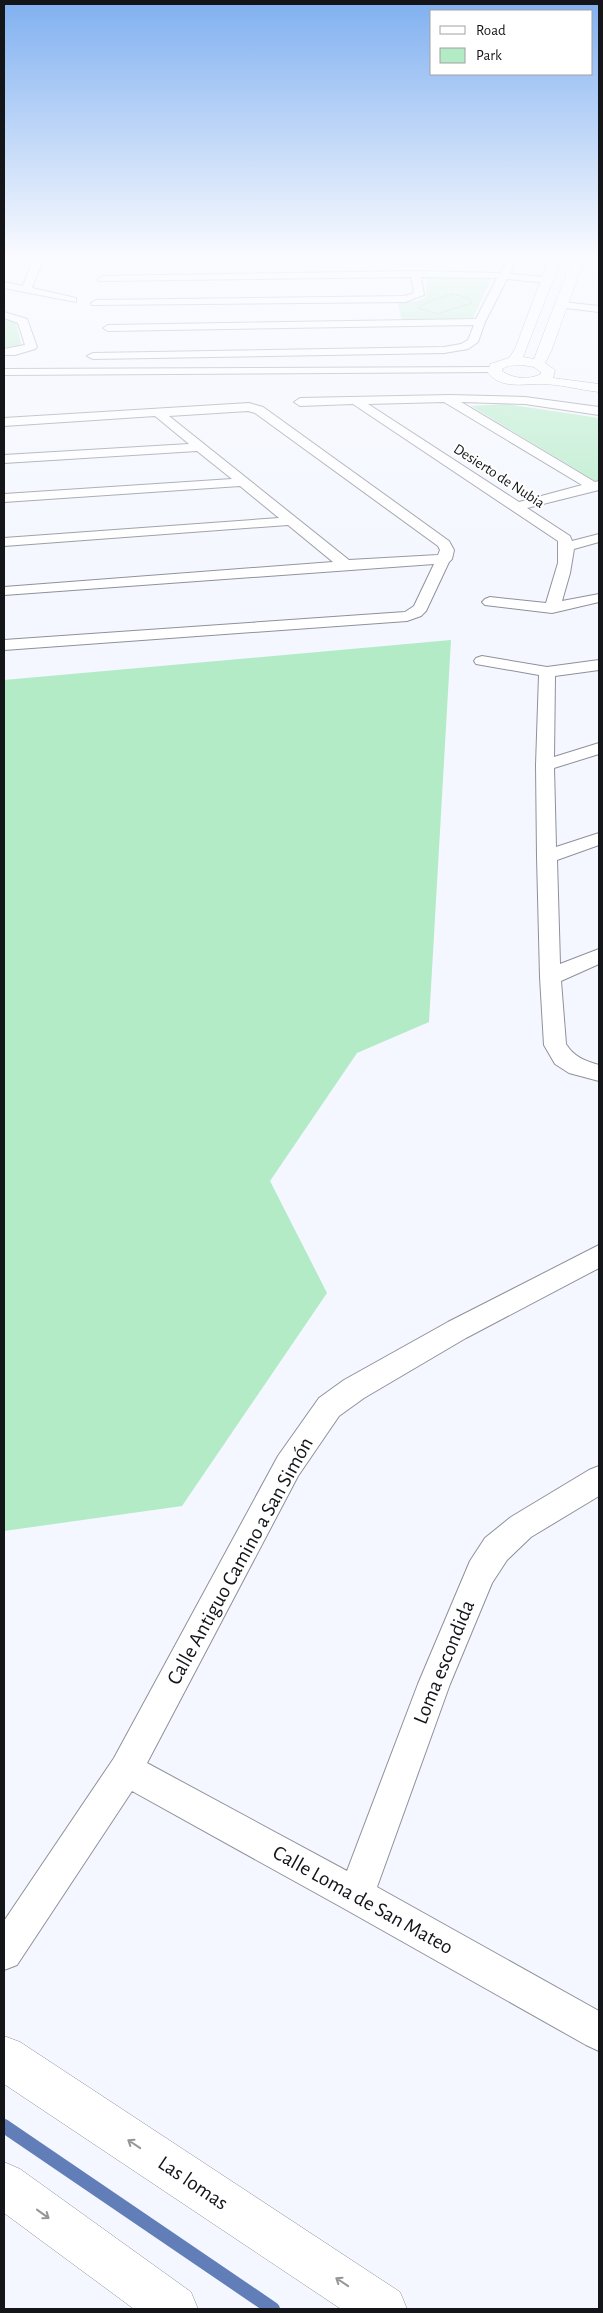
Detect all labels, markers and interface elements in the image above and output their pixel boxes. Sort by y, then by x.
legend [430,10,593,75]
text: Road [476,23,506,38]
text: Park [476,48,502,63]
street label: Desierto de Nubia [451,441,547,511]
street label: Calle Antiguo Camino a San Simón [163,1434,317,1688]
street label: Loma escondida [410,1597,478,1727]
street label: Calle Loma de San Mateo [269,1842,457,1958]
one-way arrow [127,2139,141,2149]
street label: Las lomas [154,2152,232,2214]
one-way arrow [36,2208,49,2219]
one-way arrow [335,2277,349,2287]

